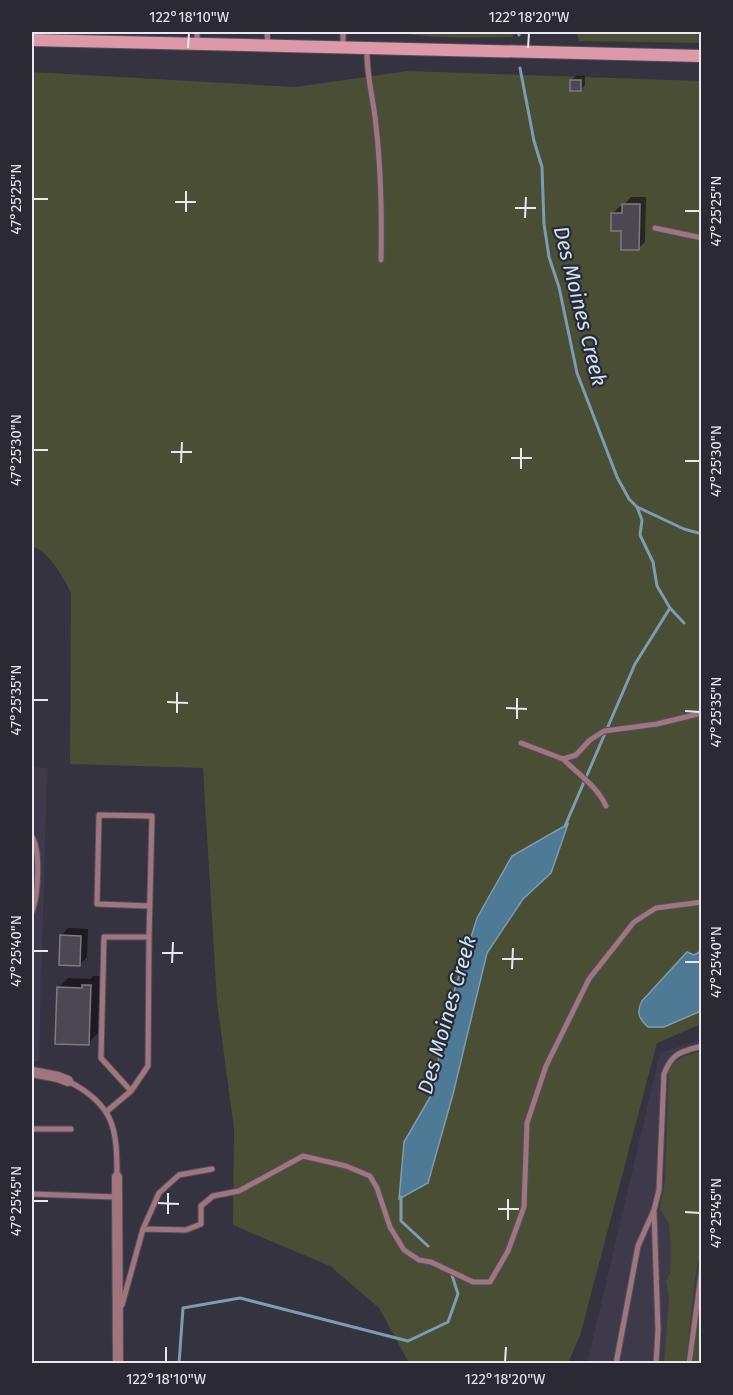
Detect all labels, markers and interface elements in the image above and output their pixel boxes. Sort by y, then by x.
text: 122°18'10"W [149,8,230,26]
text: 122°18'20"W [488,8,570,26]
text: 47°25'25"N [7,164,25,234]
text: 47°25'25"N [707,176,725,246]
water label: Des Moines Creek [548,224,612,388]
text: 47°25'30"N [7,414,25,486]
text: 47°25'30"N [707,425,725,497]
text: 47°25'35"N [7,665,25,735]
text: 47°25'35"N [707,677,725,747]
text: 47°25'40"N [7,915,25,987]
text: 47°25'40"N [707,926,725,998]
water label: Des Moines Creek [412,933,482,1097]
text: 47°25'45"N [7,1166,25,1236]
text: 47°25'45"N [707,1178,725,1248]
text: 122°18'10"W [126,1370,207,1388]
text: 122°18'20"W [464,1370,546,1388]

